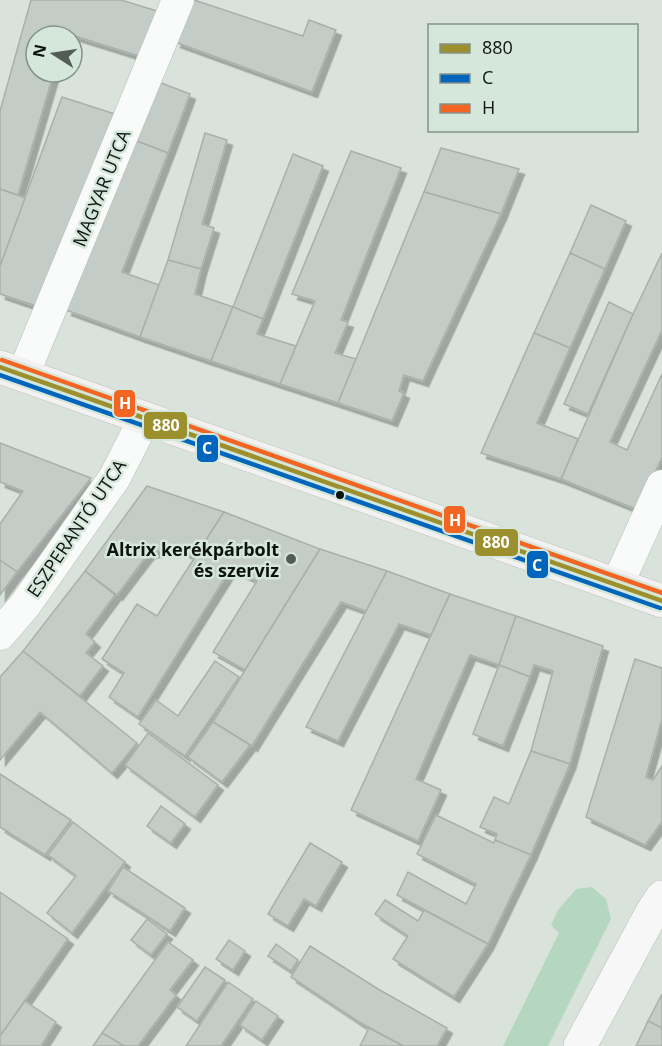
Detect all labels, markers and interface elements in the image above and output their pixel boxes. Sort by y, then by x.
north arrow [24,24,84,84]
legend [428,24,638,132]
text: 880 [482,35,513,59]
text: N [27,42,51,60]
text: C [482,65,493,89]
text: H [482,95,495,119]
street label: MAGYAR UTCA [67,126,136,250]
line badge: H [113,389,136,418]
text: H [119,392,131,414]
line badge: 880 [143,411,188,440]
text: 880 [152,414,180,436]
line badge: C [196,434,219,463]
text: C [202,437,212,459]
street label: ESZPERANTÓ UTCA [21,454,131,602]
unlabelled marker [334,489,346,501]
line badge: H [443,505,466,534]
text: H [449,509,461,531]
line badge: 880 [474,528,519,557]
text: 880 [482,531,510,553]
place label: Altrix kerékpárbolt és szerviz [106,537,279,582]
line badge: C [526,550,549,579]
marker: Altrix kerékpárbolt és szerviz [284,552,298,566]
text: C [532,554,542,576]

